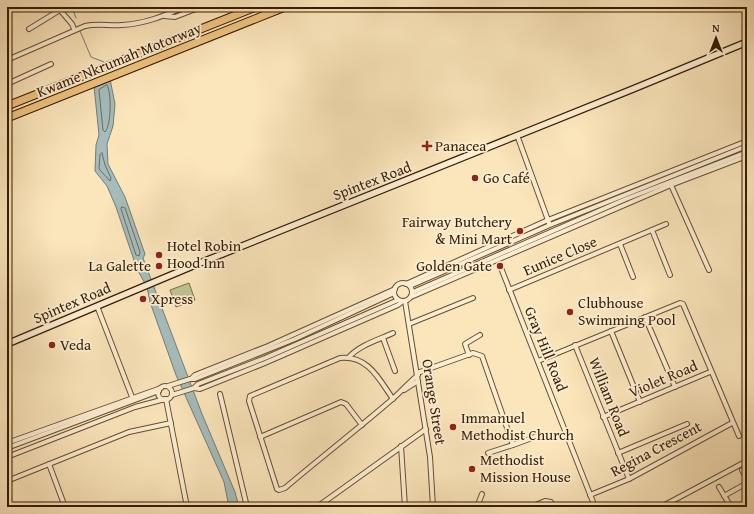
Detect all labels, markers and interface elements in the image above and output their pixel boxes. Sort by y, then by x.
street label: Kwame Nkrumah Motorway [33,17,205,102]
north arrow [696,18,736,58]
text: N [712,20,720,36]
place label: Panacea [435,135,486,156]
marker: Panacea [422,141,432,151]
street label: Spintex Road [330,156,414,205]
place label: Go Café [483,167,530,188]
marker: Go Café [470,173,480,183]
place label: Fairway Butchery & Mini Mart [402,211,513,249]
marker: Fairway Butchery & Mini Mart [515,226,525,236]
street label: Eunice Close [520,231,600,281]
place label: Hotel Robin Hood Inn [167,235,242,273]
marker: Hotel Robin Hood Inn [154,250,164,260]
place label: La Galette [88,255,151,276]
place label: Golden Gate [416,255,492,276]
marker: La Galette [154,261,164,271]
marker: Golden Gate [495,261,505,271]
street label: Spintex Road [30,277,114,328]
place label: Xpress [151,288,193,309]
place label: Clubhouse Swimming Pool [578,292,676,330]
marker: Xpress [138,294,148,304]
street label: Gray Hill Road [520,303,573,394]
marker: Clubhouse Swimming Pool [565,307,575,317]
place label: Veda [60,334,91,355]
marker: Veda [47,340,57,350]
street label: William Road [584,354,635,440]
street label: Violet Road [625,355,700,402]
street label: Orange Street [417,358,452,447]
place label: Immanuel Methodist Church [461,407,575,445]
street label: Regina Crescent [606,415,706,481]
marker: Immanuel Methodist Church [448,422,458,432]
place label: Methodist Mission House [480,449,571,487]
marker: Methodist Mission House [467,464,477,474]

